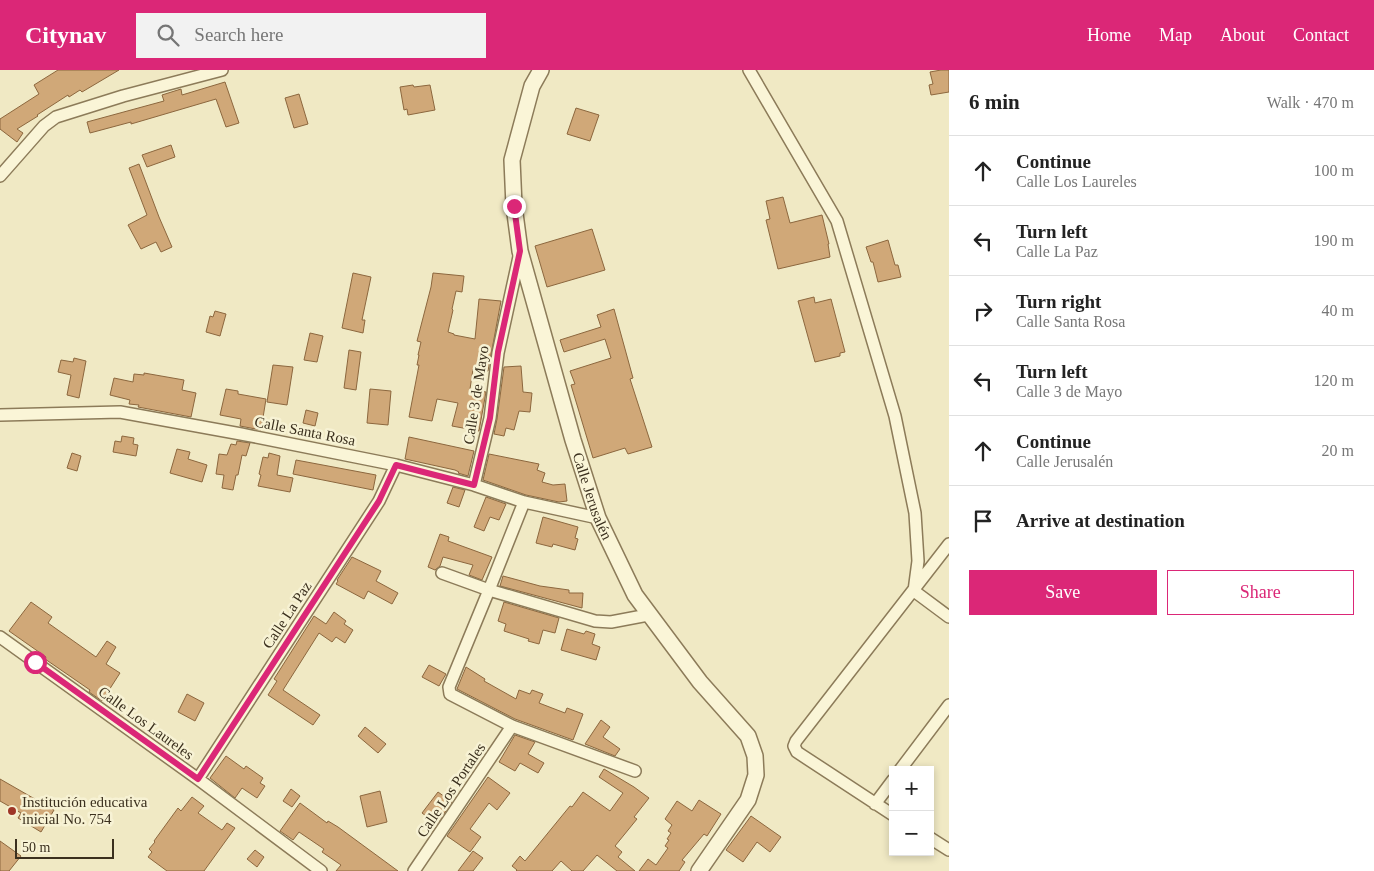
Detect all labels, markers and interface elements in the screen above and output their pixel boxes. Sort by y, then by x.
search box [136,13,486,58]
icon: search [154,21,182,49]
text: Citynav [25,22,106,48]
text: Search here [194,24,283,45]
text: Home [1087,25,1131,45]
text: Map [1159,25,1192,45]
text: About [1220,25,1265,45]
text: Contact [1293,25,1349,45]
text: 6 min [969,90,1020,114]
text: Walk · 470 m [1267,94,1354,111]
text: Continue [1016,151,1091,172]
icon: ahead [969,157,997,185]
text: 100 m [1314,162,1354,179]
text: Calle Los Laureles [1016,173,1137,190]
route end [503,195,526,218]
text: Turn left [1016,221,1088,242]
icon: left [969,227,997,255]
text: 190 m [1314,232,1354,249]
text: Calle La Paz [1016,243,1098,260]
text: Turn right [1016,291,1101,312]
icon: right [969,297,997,325]
text: 40 m [1322,302,1354,319]
text: Calle Santa Rosa [1016,313,1125,330]
street label: Calle 3 de Mayo [460,345,492,445]
text: Turn left [1016,361,1088,382]
icon: left [969,367,997,395]
text: 120 m [1314,372,1354,389]
text: Calle 3 de Mayo [1016,383,1122,400]
street label: Calle Santa Rosa [253,413,357,449]
text: Continue [1016,431,1091,452]
icon: ahead [969,437,997,465]
text: 20 m [1322,442,1354,459]
street label: Calle Jerusalén [570,451,615,543]
text: Calle Jerusalén [1016,453,1113,470]
icon: arrive [969,507,997,535]
text: Arrive at destination [1016,510,1185,531]
button: Save [969,570,1157,615]
button: Share [1167,570,1354,615]
street label: Calle La Paz [259,578,315,651]
route start [24,651,47,674]
street label: Calle Los Laureles [95,683,197,763]
street label: Calle Los Portales [414,740,488,840]
map controls [889,766,934,856]
button: + [889,766,934,811]
place label: Institución educativa inicial No. 754 [22,794,148,827]
marker: Institución educativa inicial No. 754 [6,805,18,817]
button: − [889,811,934,856]
scale bar [15,836,114,859]
text: 50 m [22,840,50,855]

